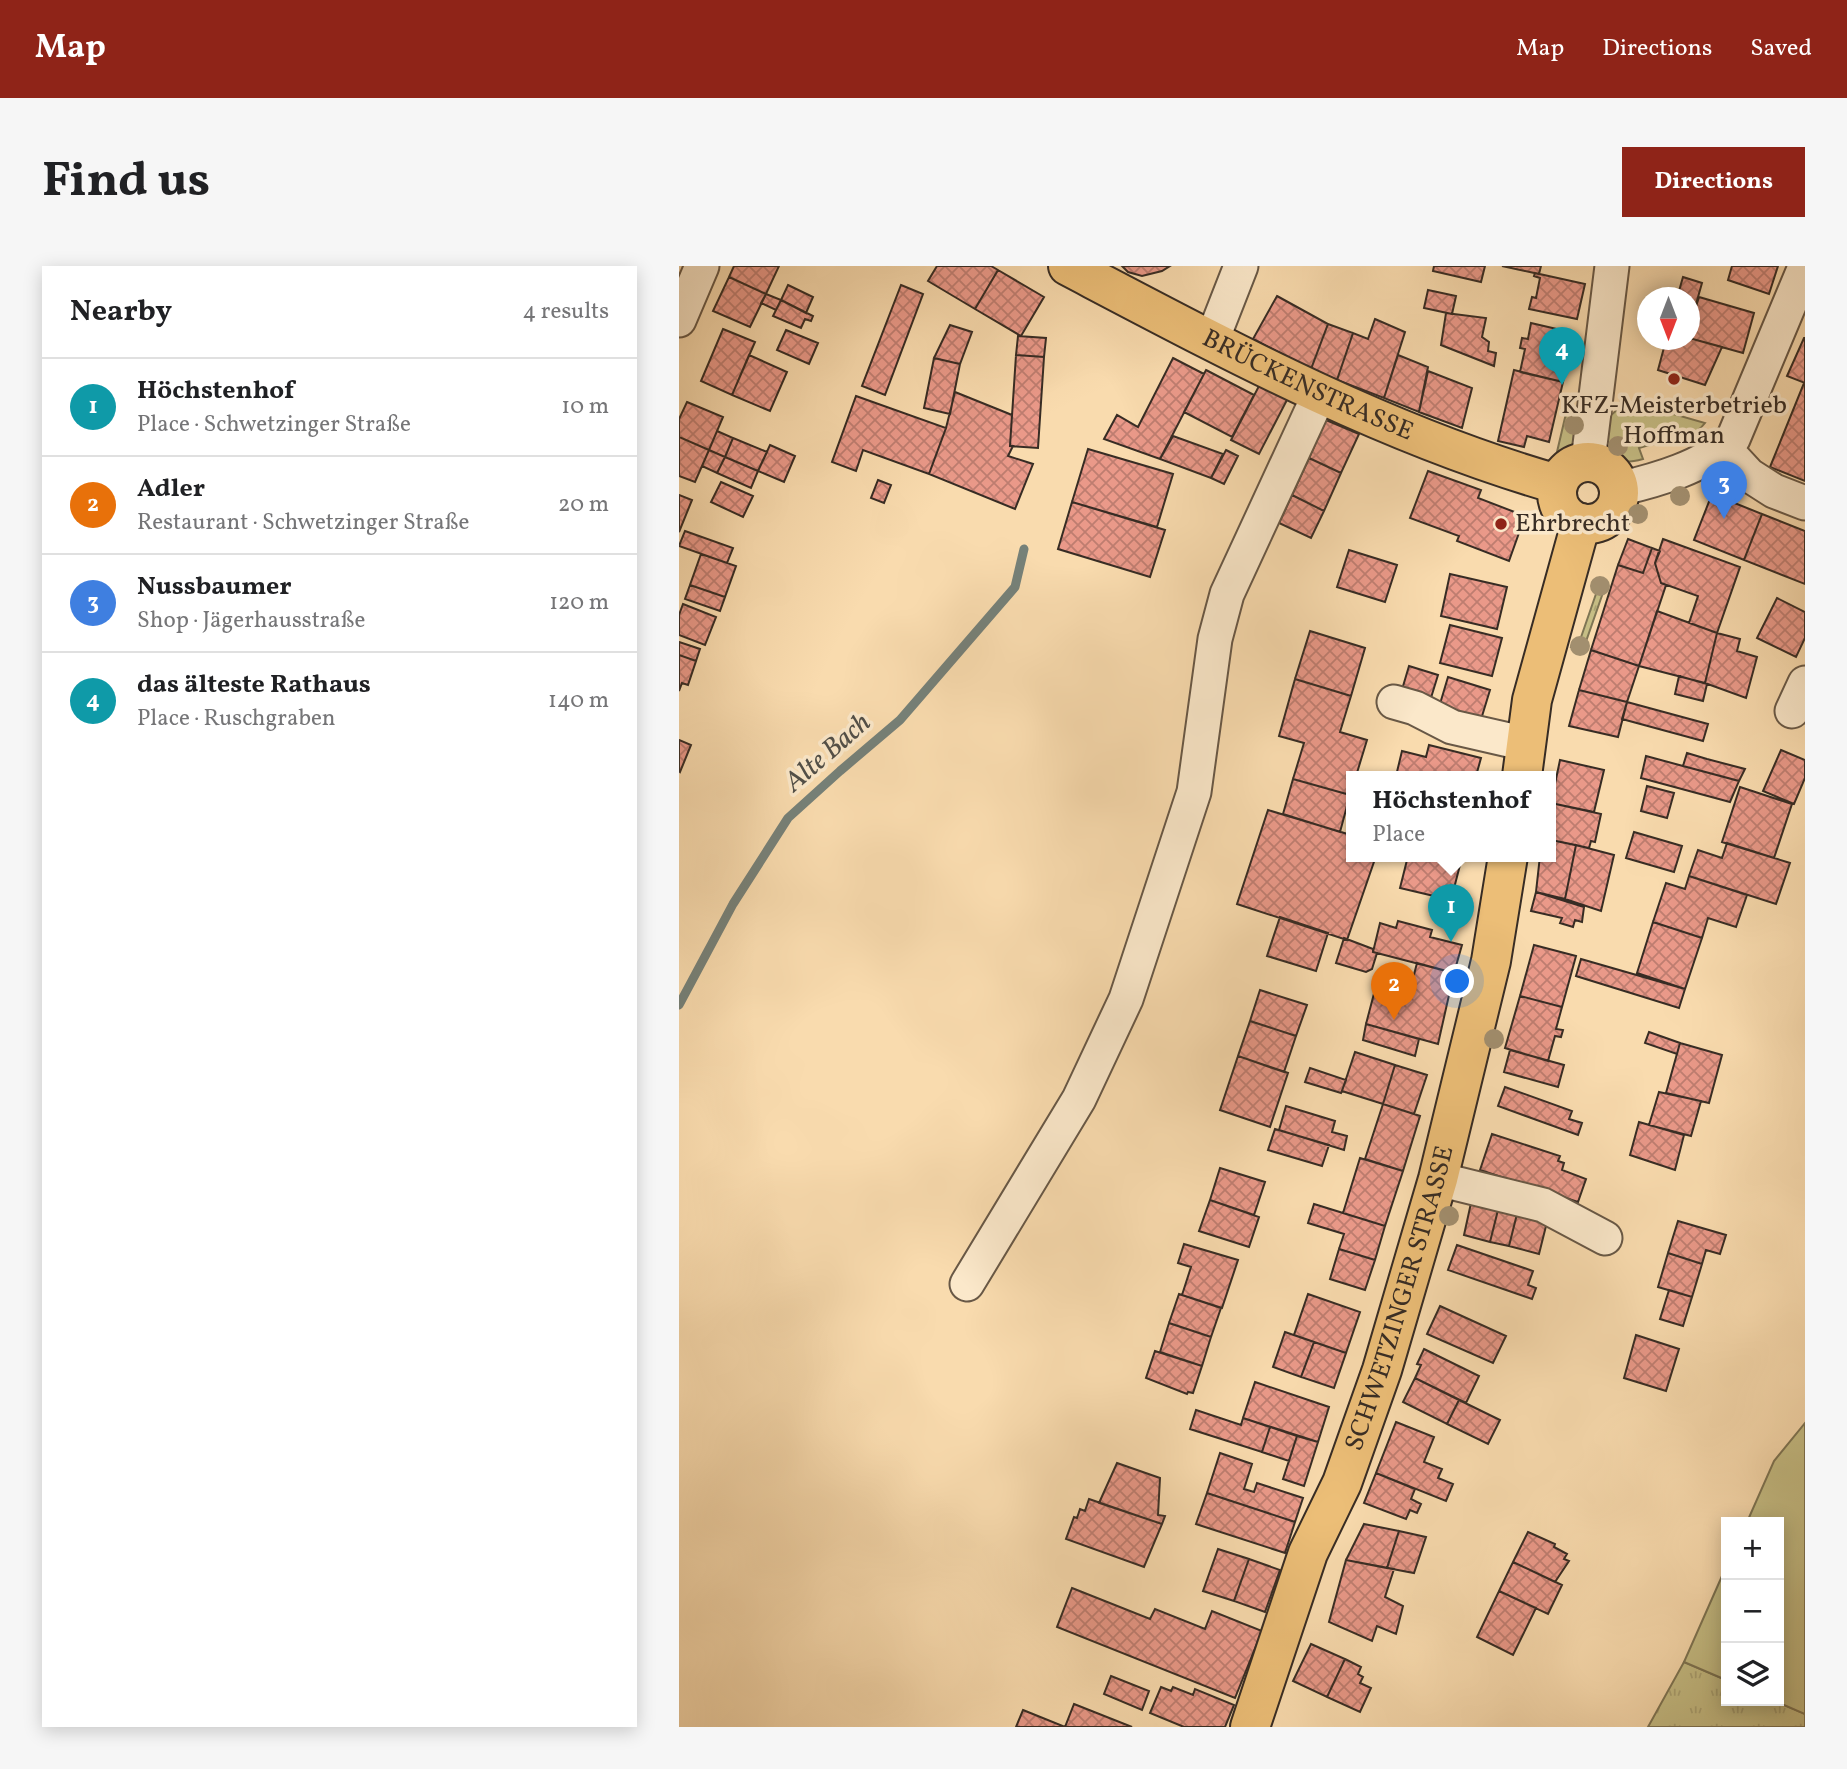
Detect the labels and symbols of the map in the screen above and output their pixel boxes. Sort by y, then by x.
north arrow [1637,287,1700,350]
street label: BRÜCKENSTRASSE [1196,321,1419,450]
pin: 4 [1539,327,1585,385]
marker: KFZ-Meisterbetrieb Hoffman [1666,371,1682,387]
place label: KFZ-Meisterbetrieb Hoffman [1561,388,1787,454]
pin: 3 [1701,461,1747,519]
place label: Ehrbrecht [1515,506,1630,542]
marker: Ehrbrecht [1493,516,1509,532]
water label: Alte Bach [775,704,880,802]
pin: 1 [1428,884,1474,942]
pin: 2 [1371,962,1417,1020]
your location [1440,964,1474,998]
street label: SCHWETZINGER STRASSE [1337,1142,1463,1456]

